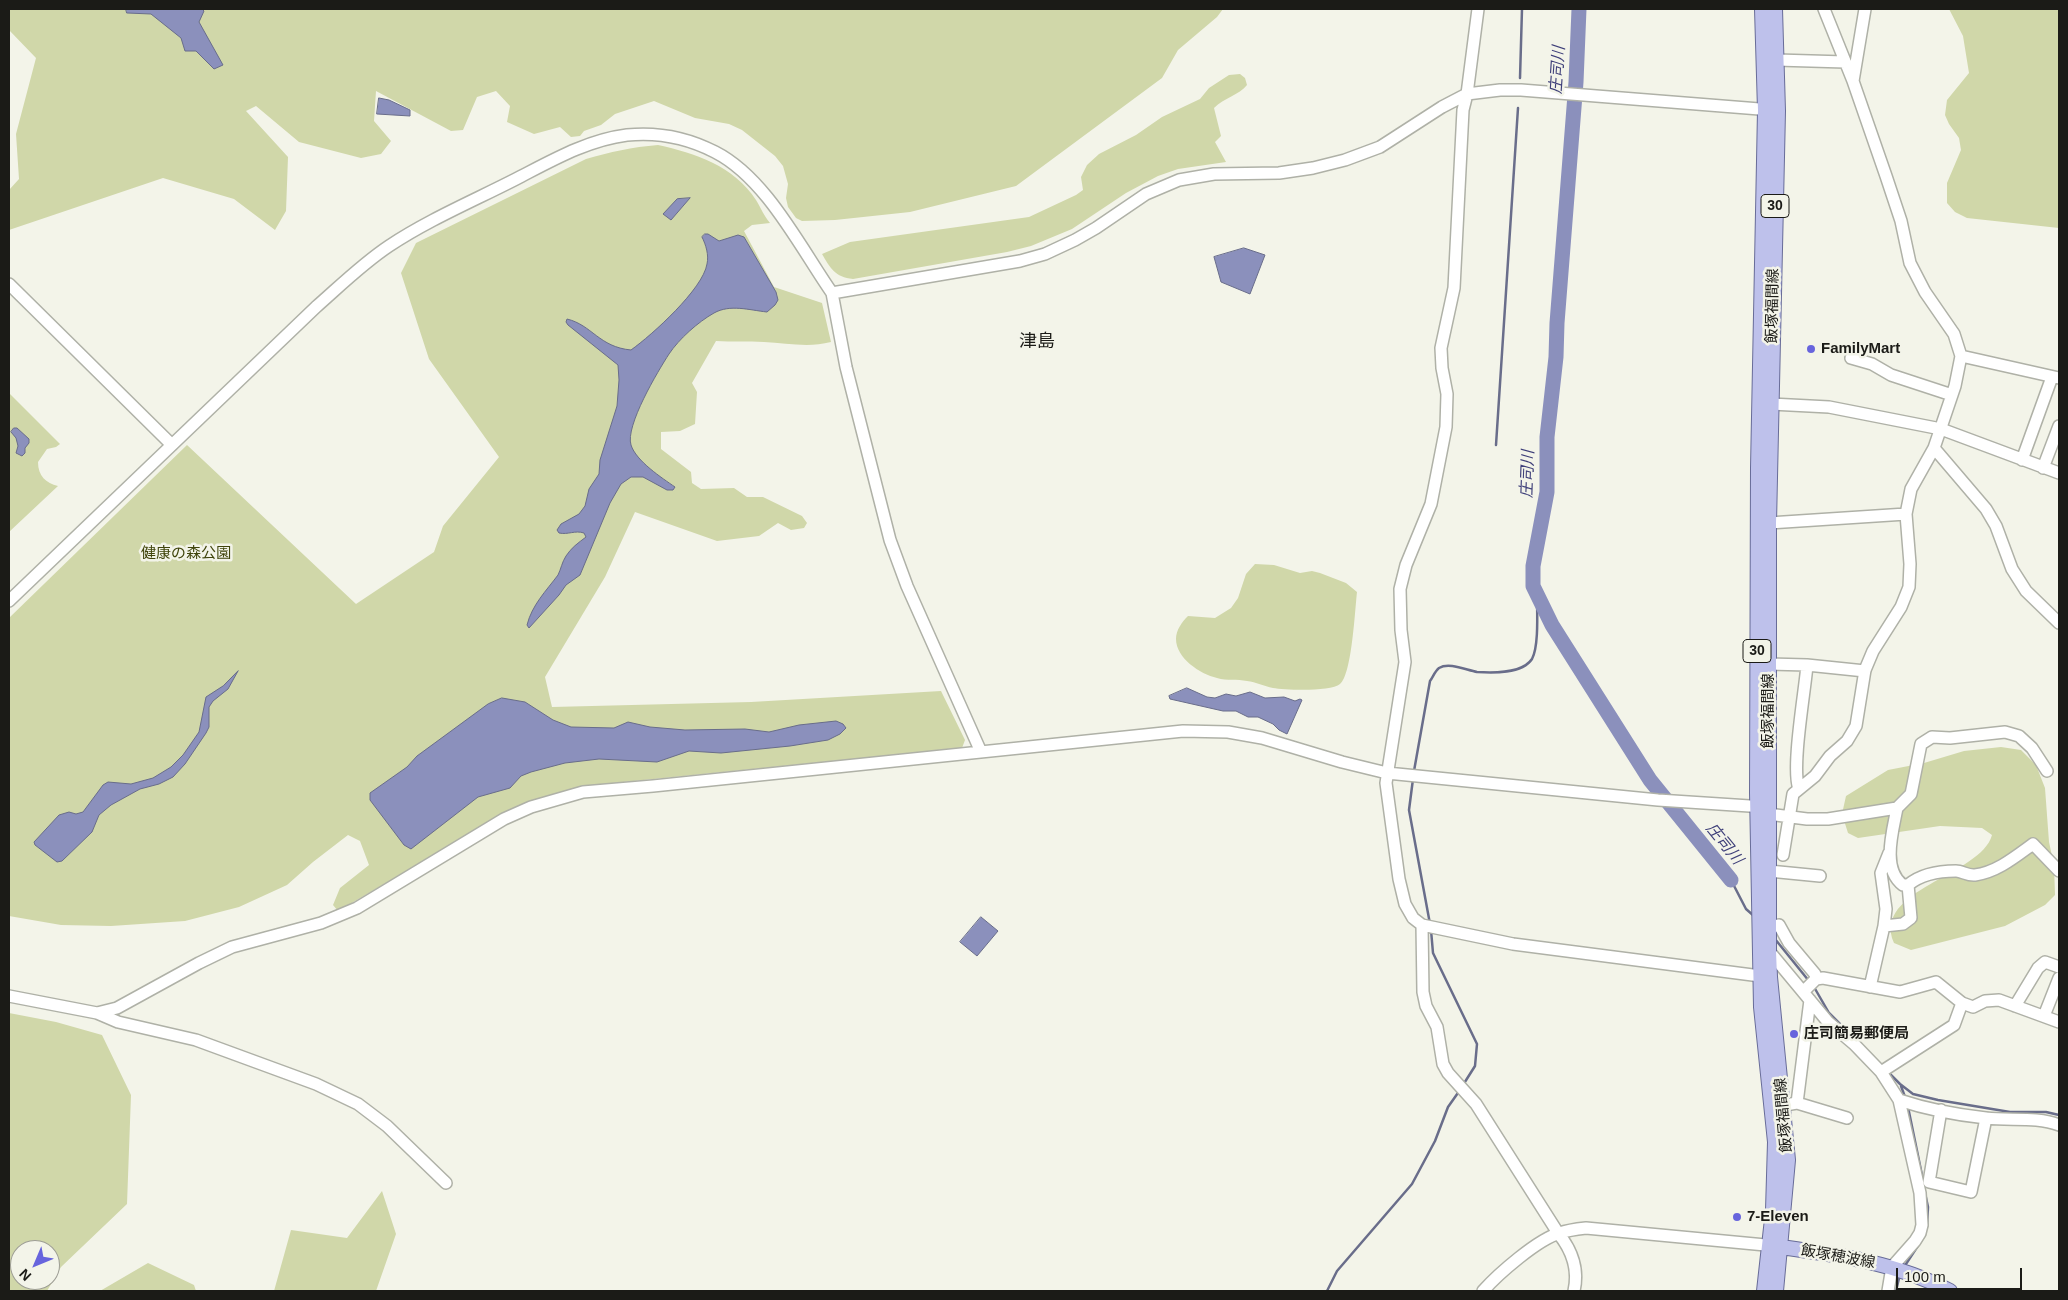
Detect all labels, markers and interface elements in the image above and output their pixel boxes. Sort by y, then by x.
water label: 庄司川 [1547,45,1569,95]
road number: 30 [1761,195,1789,218]
street label: 飯塚福間線 [1763,268,1783,344]
district label: 津島 [1019,331,1055,353]
place label: FamilyMart [1821,340,1900,358]
marker: FamilyMart [1805,343,1817,355]
water label: 庄司川 [1518,450,1538,498]
park label: 健康の森公園 [141,545,231,563]
road number: 30 [1743,640,1771,662]
street label: 飯塚福間線 [1760,674,1778,748]
water label: 庄司川 [1701,819,1747,869]
place label: 庄司簡易郵便局 [1804,1025,1909,1043]
marker: 庄司簡易郵便局 [1788,1028,1800,1040]
street label: 飯塚福間線 [1772,1077,1796,1153]
place label: 7-Eleven [1747,1208,1809,1226]
marker: 7-Eleven [1731,1211,1743,1223]
north arrow [10,1240,60,1290]
street label: 飯塚穂波線 [1800,1242,1876,1272]
scale bar [1898,1258,2024,1290]
text: N [16,1266,34,1284]
text: 100 m [1904,1268,1946,1285]

